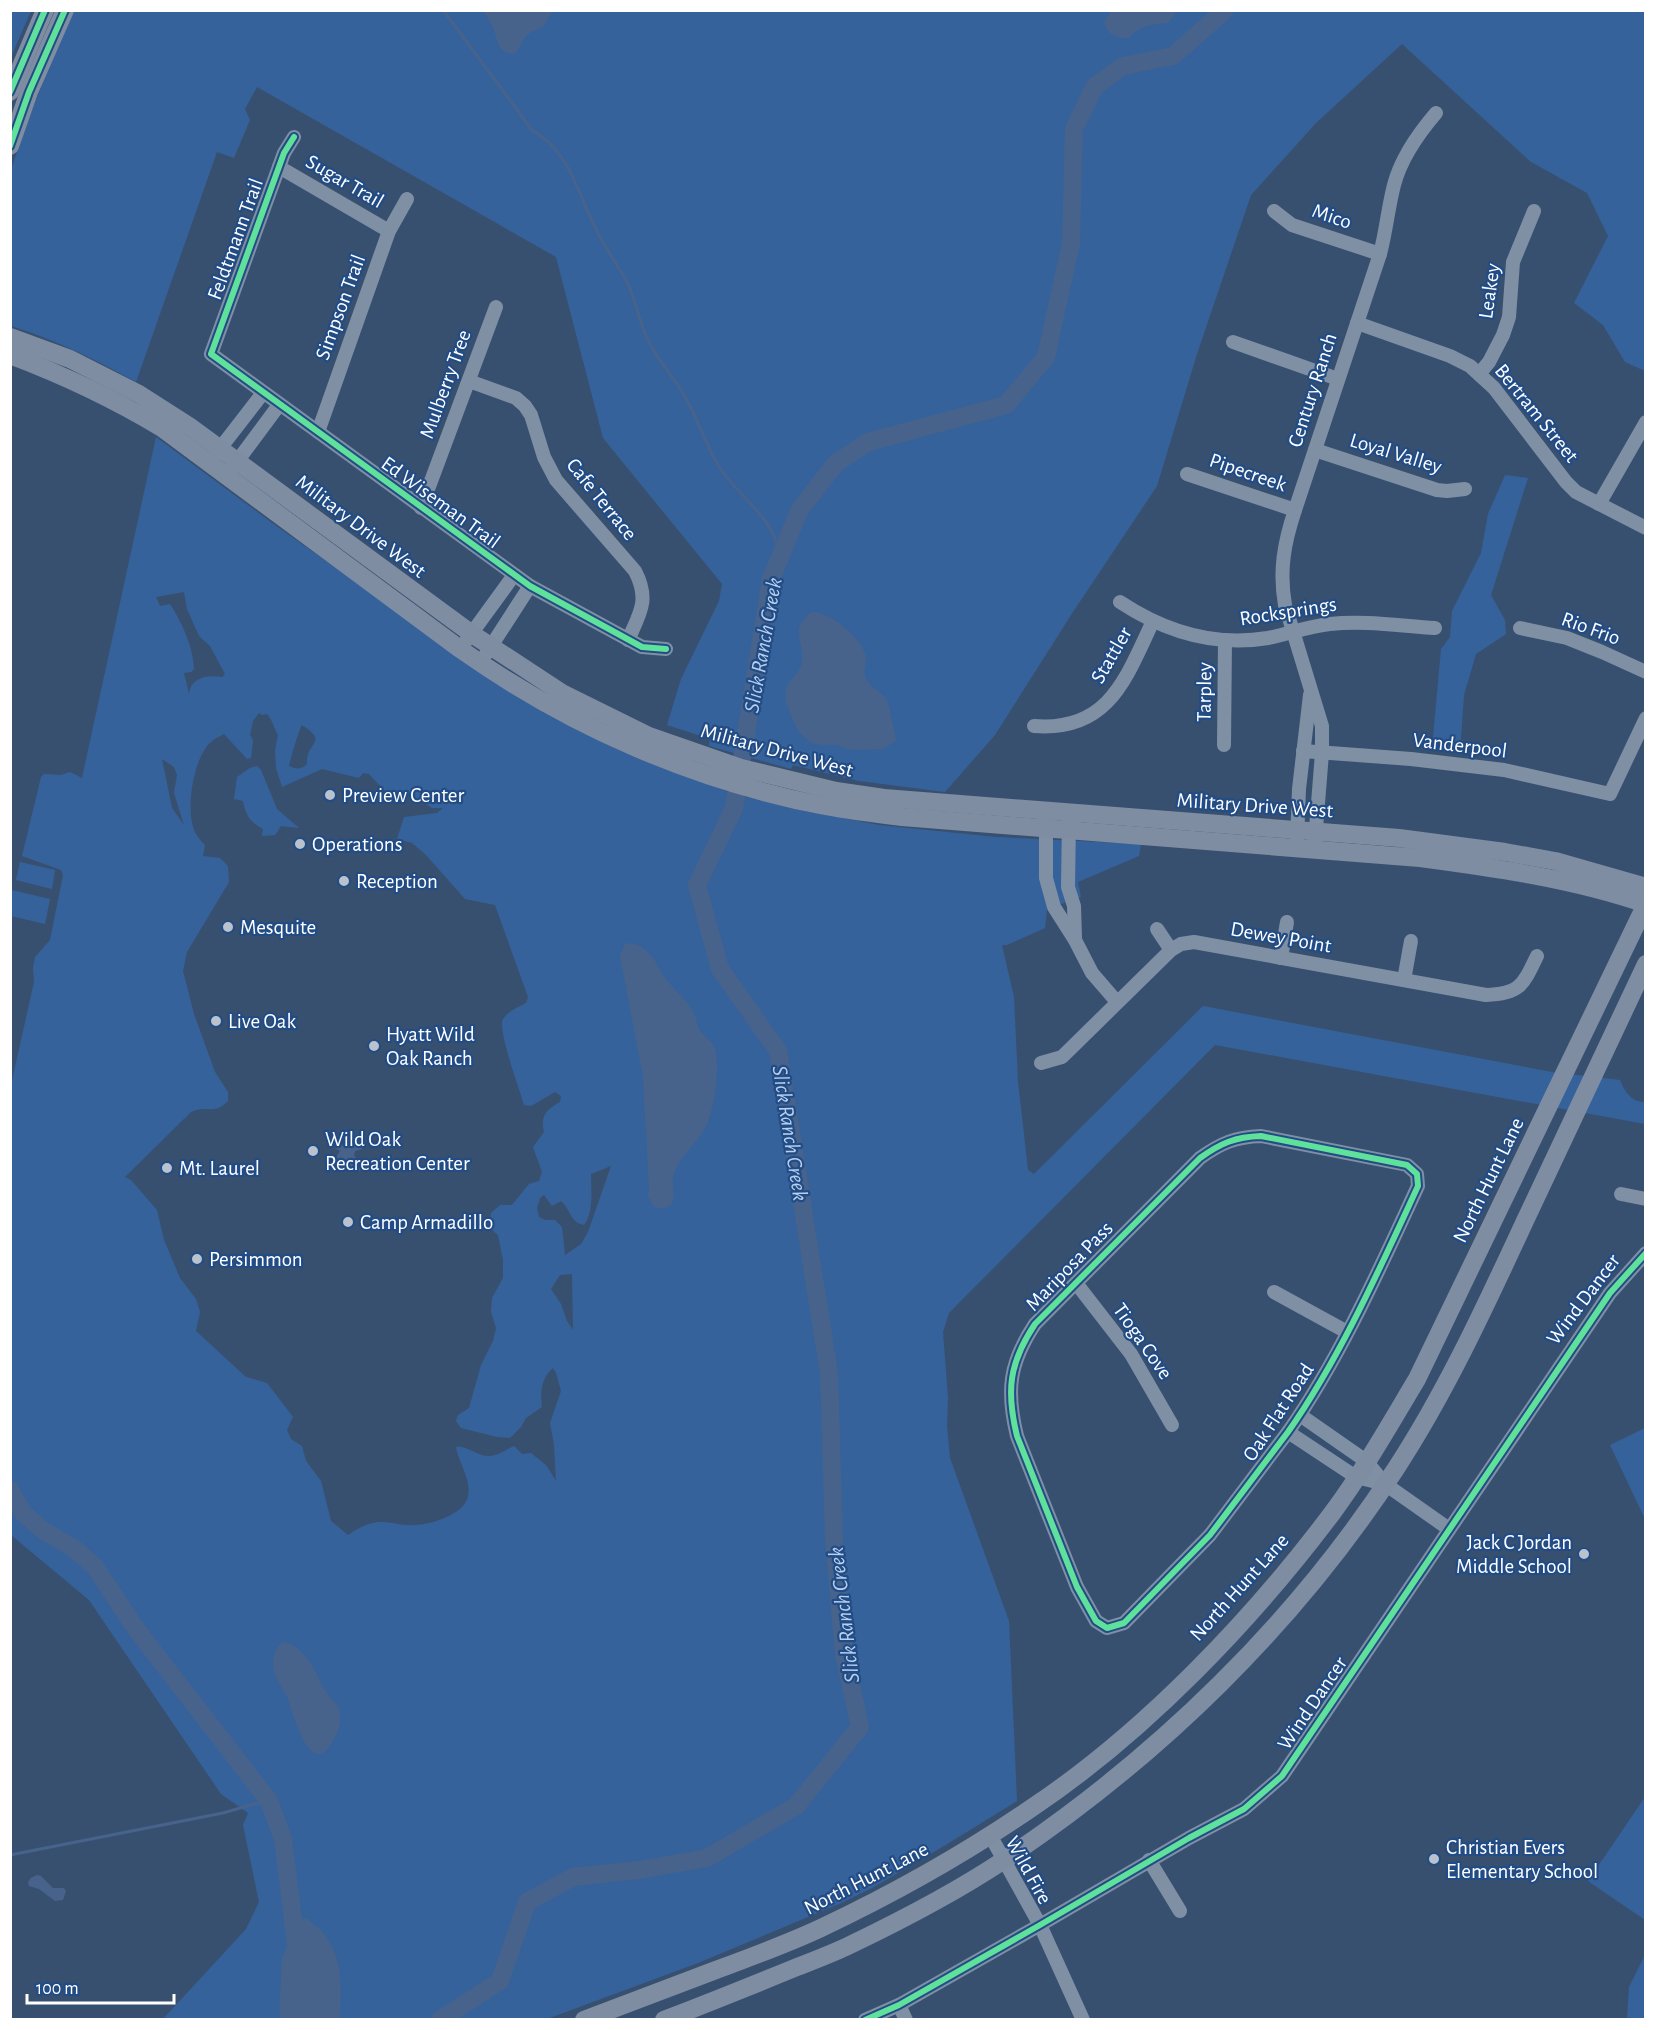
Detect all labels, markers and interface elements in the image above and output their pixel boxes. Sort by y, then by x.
street label: Sugar Trail [302,151,387,212]
street label: Feldtmann Trail [204,176,267,303]
street label: Mico [1309,200,1354,233]
street label: Simpson Trail [312,252,369,363]
street label: Leakey [1475,262,1504,320]
street label: Mulberry Tree [416,327,475,441]
street label: Century Ranch [1284,331,1341,450]
street label: Bertram Street [1491,360,1583,467]
street label: Loyal Valley [1347,430,1444,477]
street label: Pipecreek [1207,450,1289,496]
street label: Ed Wiseman Trail [377,452,504,552]
street label: Cafe Terrace [562,454,641,544]
street label: Military Drive West [292,471,430,582]
water label: Slick Ranch Creek [740,576,786,715]
street label: Rocksprings [1238,593,1338,630]
street label: Rio Frio [1559,608,1623,649]
street label: Stattler [1087,623,1136,687]
street label: Tarpley [1193,662,1216,722]
street label: Military Drive West [698,720,856,781]
street label: Vanderpool [1412,729,1508,762]
place label: Preview Center [342,785,464,806]
marker: Preview Center [323,788,337,802]
street label: Military Drive West [1176,790,1334,821]
place label: Operations [312,834,402,855]
marker: Operations [293,837,307,851]
place label: Reception [356,871,438,892]
marker: Reception [337,874,351,888]
place label: Mesquite [240,917,316,938]
street label: Dewey Point [1229,918,1333,957]
marker: Mesquite [221,920,235,934]
place label: Live Oak [228,1011,297,1032]
marker: Live Oak [209,1014,223,1028]
place label: Hyatt Wild Oak Ranch [386,1024,475,1069]
marker: Hyatt Wild Oak Ranch [367,1039,381,1053]
water label: Slick Ranch Creek [768,1064,812,1203]
street label: North Hunt Lane [1449,1114,1528,1246]
place label: Wild Oak Recreation Center [325,1129,470,1174]
marker: Wild Oak Recreation Center [306,1144,320,1158]
place label: Mt. Laurel [179,1158,260,1179]
marker: Mt. Laurel [160,1161,174,1175]
place label: Camp Armadillo [360,1212,493,1233]
marker: Camp Armadillo [341,1215,355,1229]
street label: Mariposa Pass [1022,1218,1117,1315]
place label: Persimmon [209,1249,303,1270]
street label: Wind Dancer [1543,1250,1624,1349]
marker: Persimmon [190,1252,204,1266]
street label: Tioga Cove [1109,1299,1176,1383]
street label: Oak Flat Road [1239,1359,1318,1465]
street label: North Hunt Lane [1186,1530,1293,1645]
place label: Jack C Jordan Middle School [1456,1532,1572,1577]
water label: Slick Ranch Creek [825,1546,863,1684]
marker: Jack C Jordan Middle School [1577,1547,1591,1561]
street label: Wind Dancer [1274,1653,1351,1754]
street label: Wild Fire [1001,1833,1056,1908]
place label: Christian Evers Elementary School [1446,1837,1598,1882]
street label: North Hunt Lane [801,1838,932,1919]
marker: Christian Evers Elementary School [1427,1852,1441,1866]
scale bar [27,1967,174,2005]
text: 100 m [36,1980,79,1998]

